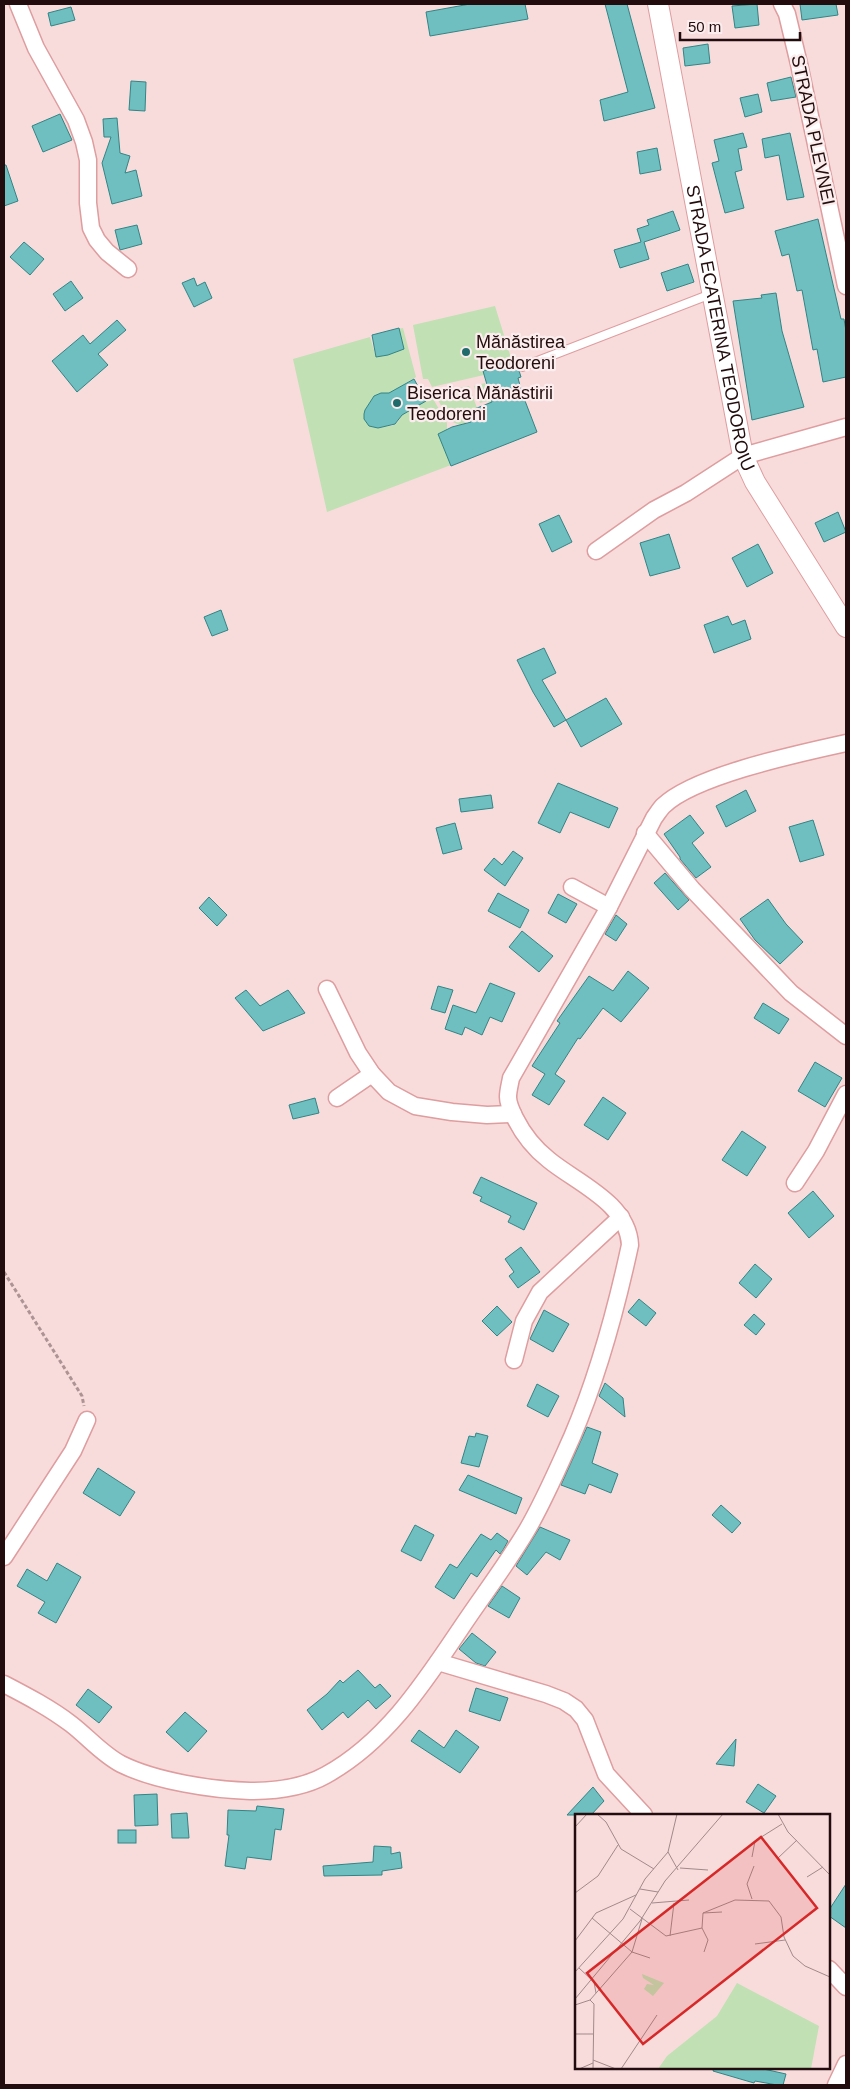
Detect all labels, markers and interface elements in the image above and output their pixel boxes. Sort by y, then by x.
scale bar [680,10,800,42]
text: 50 m [688,18,721,35]
street label: STRADA PLEVNEI [787,53,839,207]
street label: STRADA ECATERINA TEODOROIU [682,183,759,475]
place label: Mănăstirea Teodoreni [476,332,566,373]
marker: Mănăstirea Teodoreni [460,346,472,358]
place label: Biserica Mănăstirii Teodoreni [407,383,553,424]
marker: Biserica Mănăstirii Teodoreni [391,397,403,409]
inset map [575,1814,830,2069]

